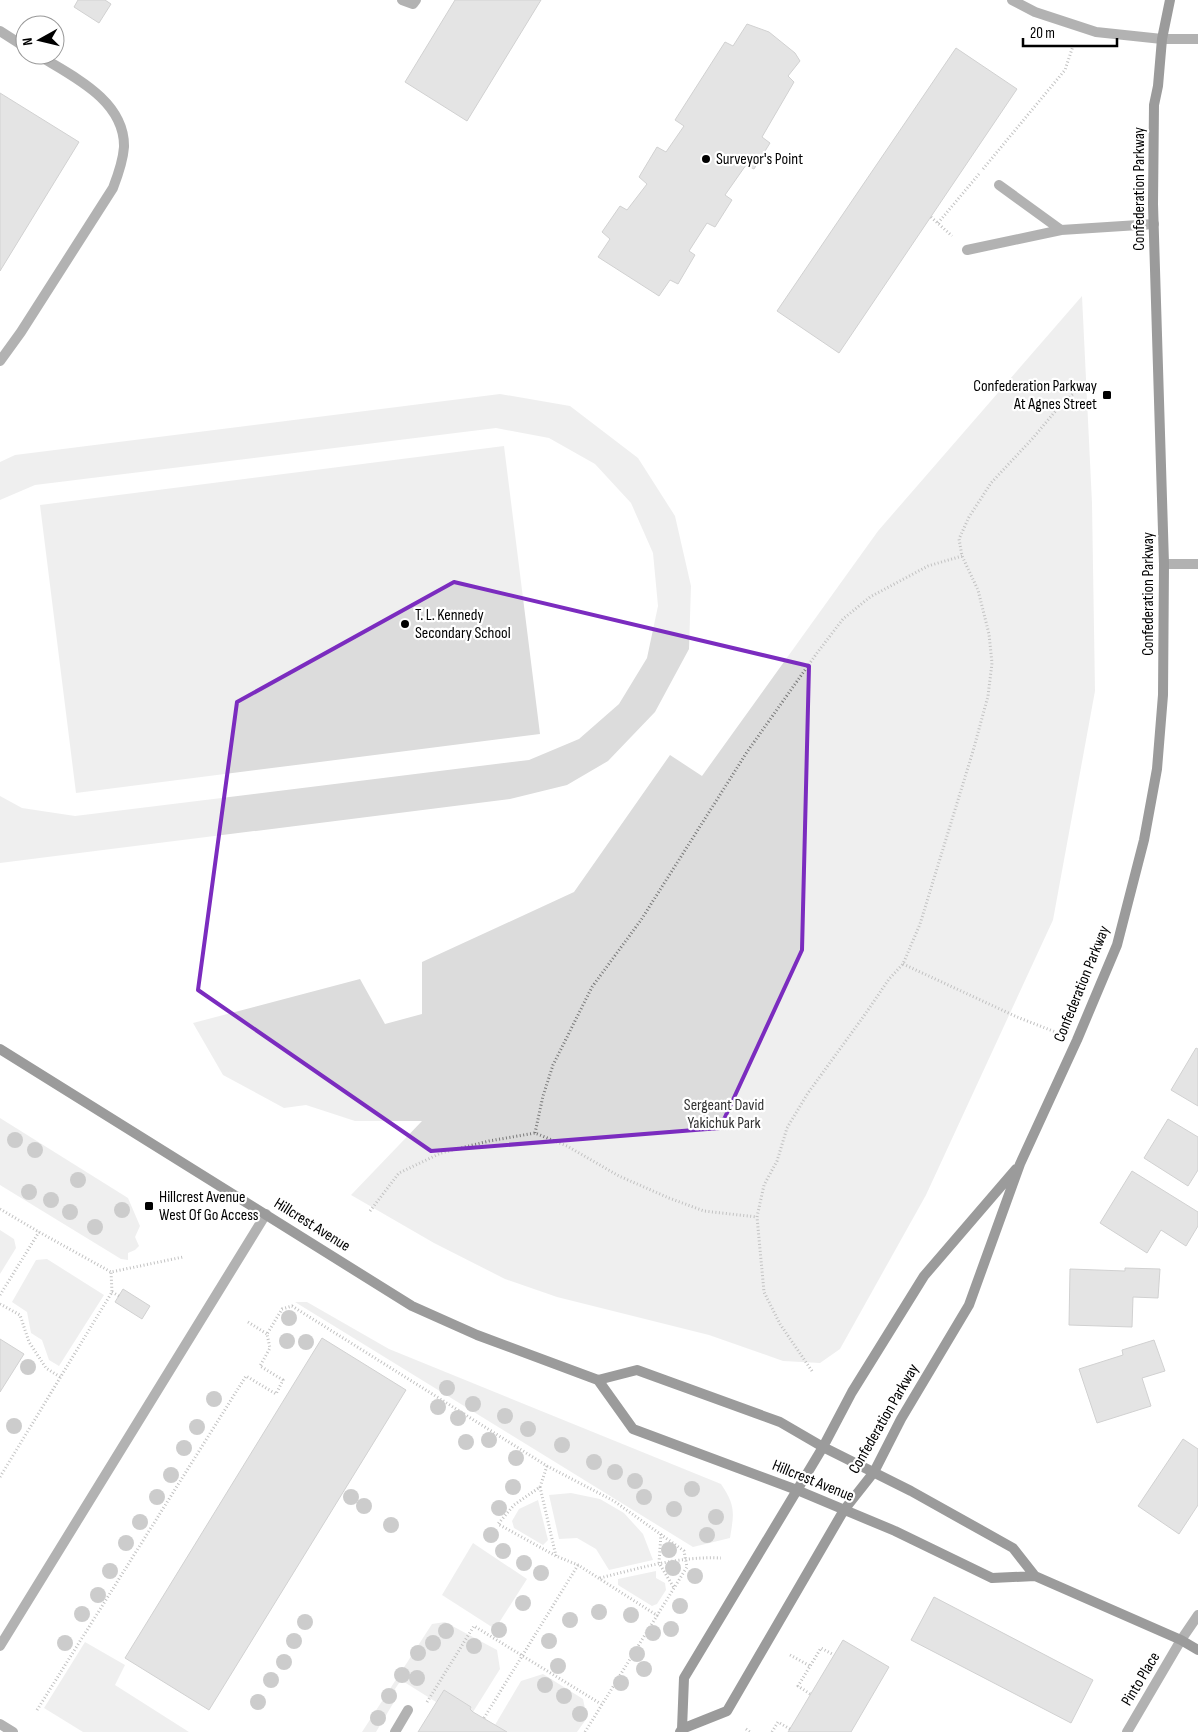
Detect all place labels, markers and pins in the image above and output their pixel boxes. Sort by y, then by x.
place label: Surveyor's Point [716,150,803,169]
marker: Surveyor's Point [700,153,712,165]
place label: Confederation Parkway At Agnes Street [973,377,1097,414]
marker: Confederation Parkway At Agnes Street [1101,389,1113,401]
place label: T. L. Kennedy Secondary School [415,606,511,643]
marker: T. L. Kennedy Secondary School [399,618,411,630]
place label: Hillcrest Avenue West Of Go Access [159,1188,259,1225]
marker: Hillcrest Avenue West Of Go Access [143,1200,155,1212]

